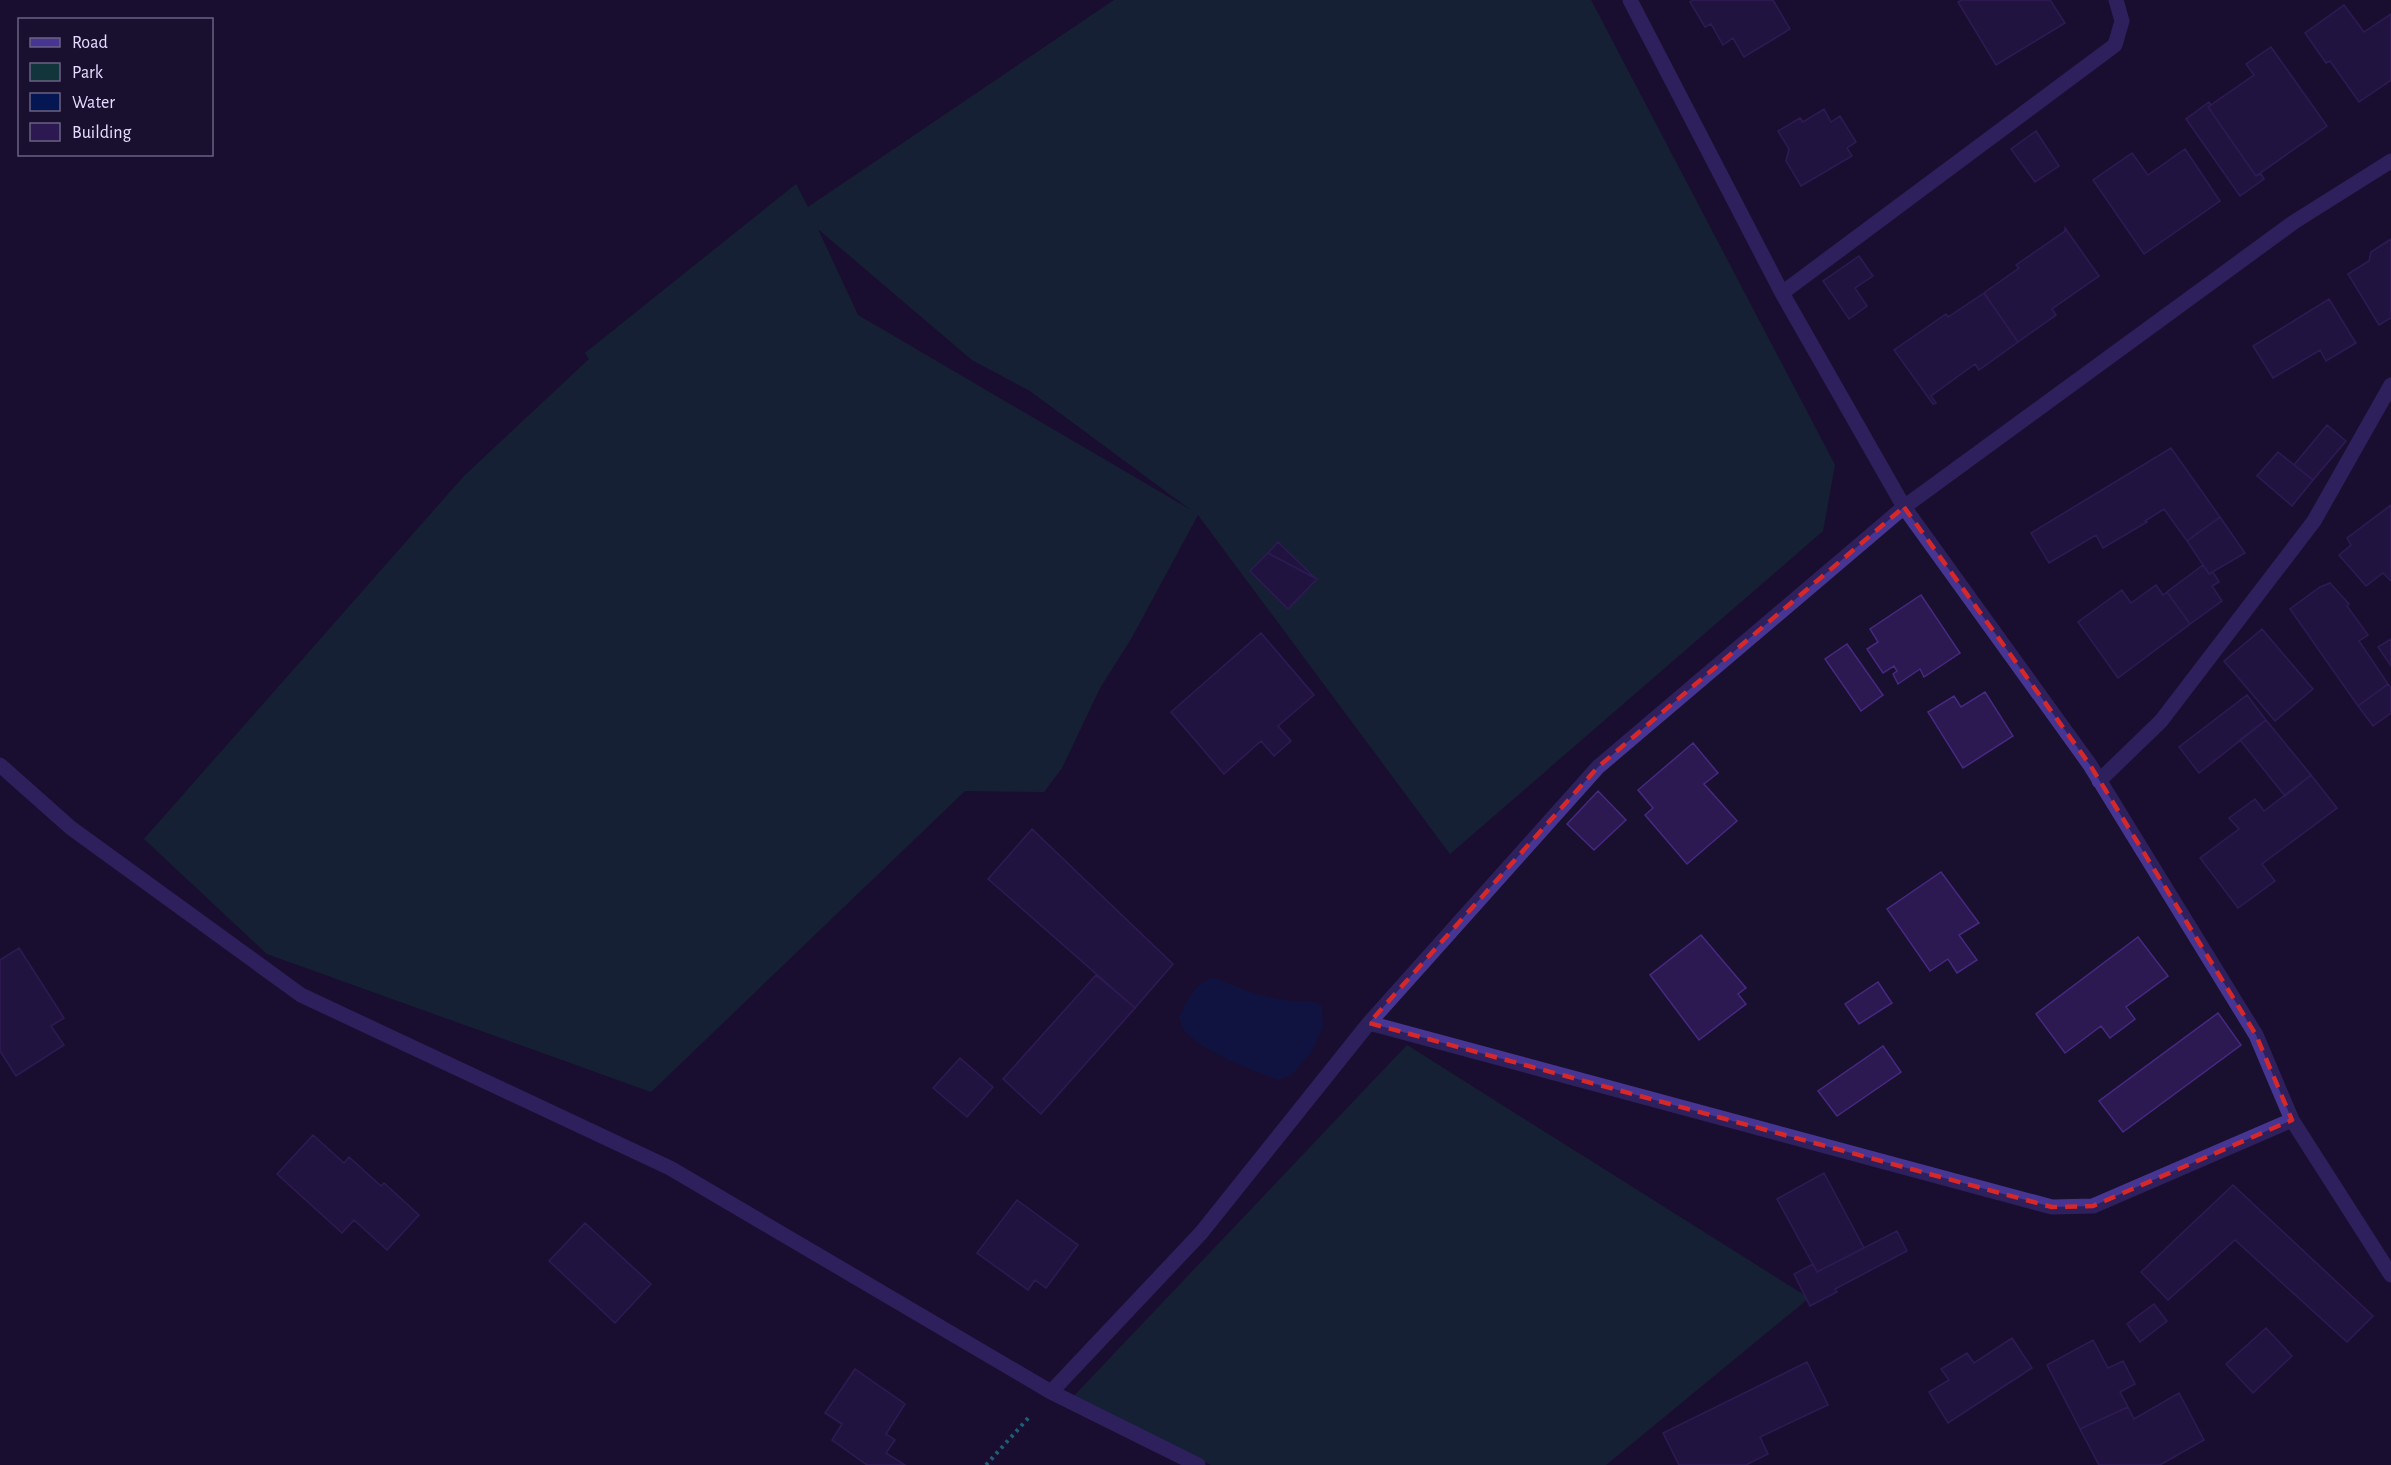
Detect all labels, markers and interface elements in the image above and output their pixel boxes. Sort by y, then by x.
legend [18,18,213,156]
text: Road [72,34,108,52]
text: Park [72,64,104,82]
text: Water [72,94,115,112]
text: Building [72,124,132,142]

